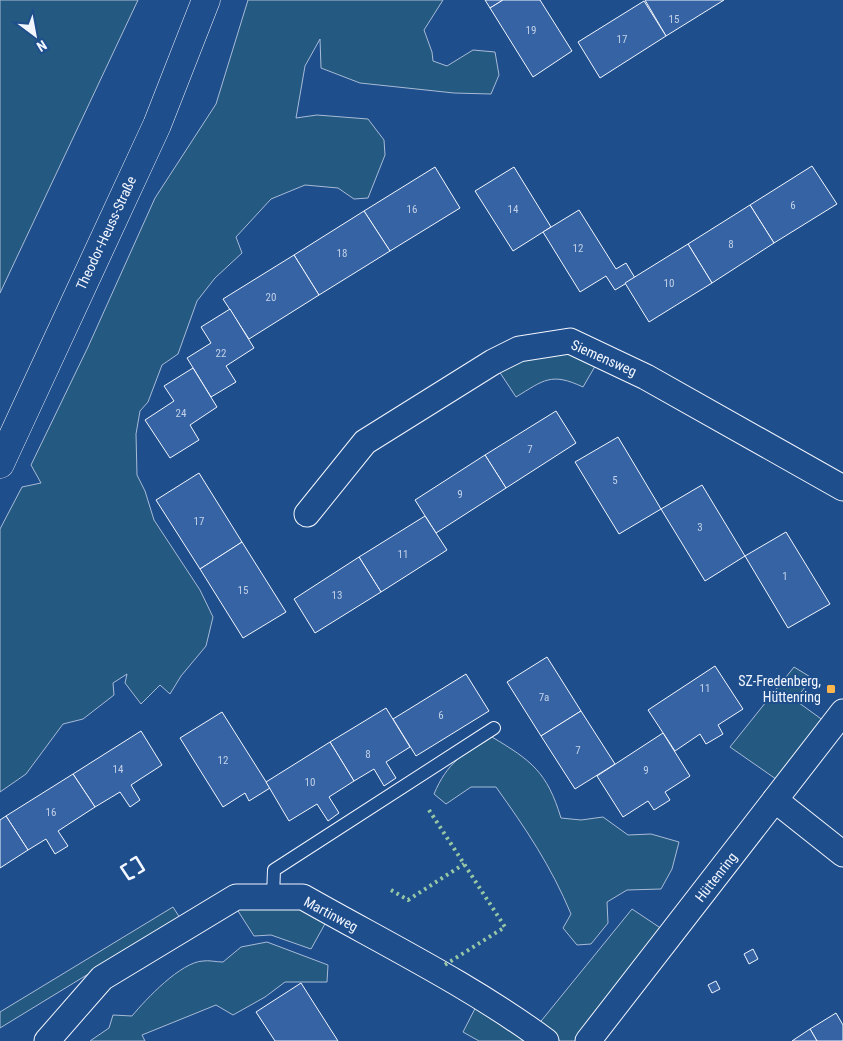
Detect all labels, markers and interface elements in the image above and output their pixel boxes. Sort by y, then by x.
north arrow [10,10,60,60]
house number: 15 [669,13,679,26]
house number: 19 [526,24,536,37]
house number: 17 [617,33,627,46]
text: N [34,37,50,55]
street label: Theodor-Heuss-Straße [73,173,140,292]
house number: 6 [790,199,796,212]
house number: 16 [407,203,417,216]
house number: 14 [508,203,519,216]
house number: 8 [728,238,734,251]
house number: 12 [573,242,583,255]
house number: 18 [337,247,347,260]
house number: 10 [664,277,674,290]
house number: 20 [266,291,276,304]
street label: Siemensweg [569,336,639,380]
house number: 22 [216,347,226,360]
house number: 24 [176,407,187,420]
house number: 7 [527,443,533,456]
house number: 5 [612,474,618,487]
house number: 9 [457,488,463,501]
house number: 17 [194,515,204,528]
house number: 3 [697,521,703,534]
house number: 11 [398,548,408,561]
house number: 1 [782,570,788,583]
house number: 15 [238,584,248,597]
house number: 13 [332,589,342,602]
place label: SZ-Fredenberg, Hüttenring [738,673,821,705]
house number: 11 [700,682,710,695]
marker: SZ-Fredenberg, Hüttenring [825,683,837,695]
house number: 7a [539,691,549,704]
house number: 6 [438,709,444,722]
house number: 7 [575,744,581,757]
house number: 8 [365,748,371,761]
house number: 12 [218,754,228,767]
house number: 14 [113,763,124,776]
house number: 9 [643,764,649,777]
house number: 10 [305,776,315,789]
house number: 16 [46,806,56,819]
street label: Hüttenring [692,849,740,905]
street label: Martinweg [301,893,361,935]

